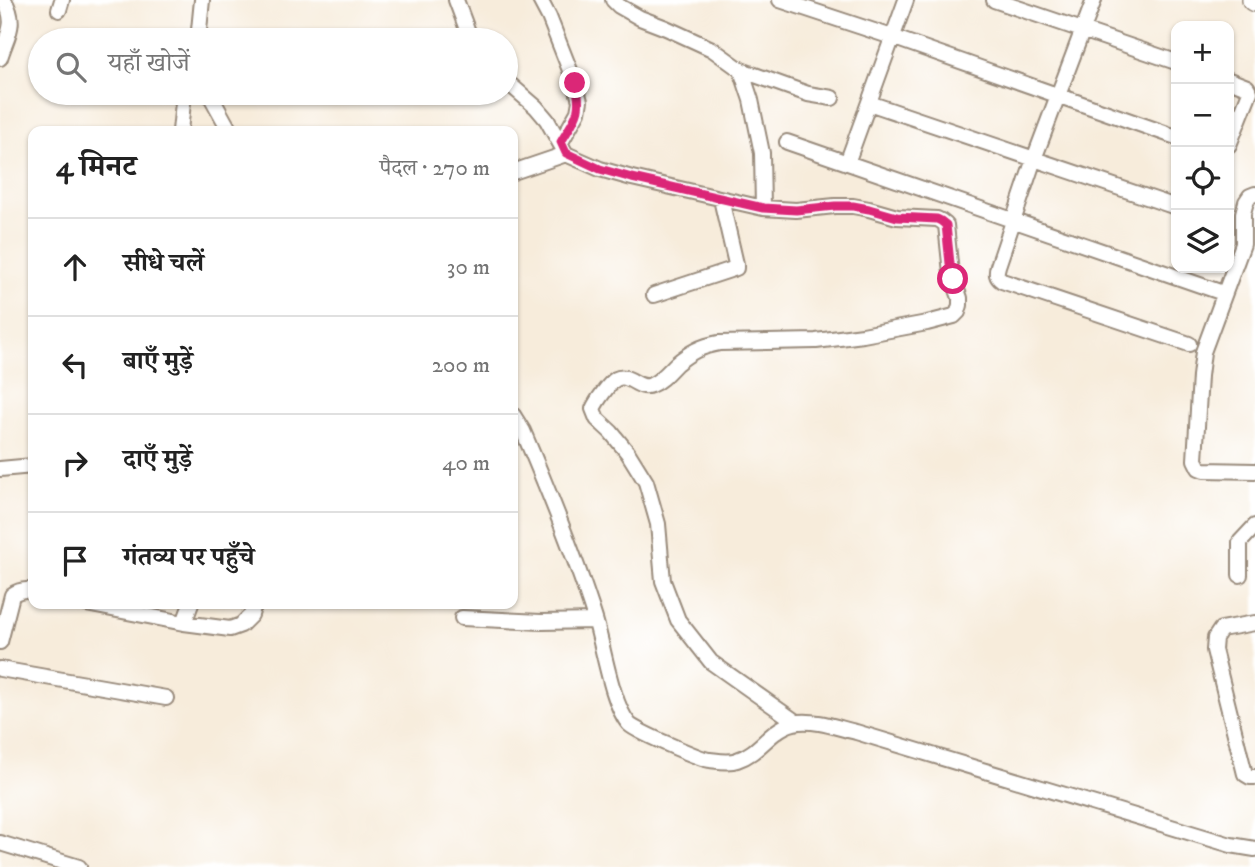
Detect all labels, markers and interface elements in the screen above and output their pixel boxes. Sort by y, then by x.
map controls [1171,21,1234,273]
button: + [1171,21,1234,84]
search box [28,28,518,105]
text: यहाँ खोजें [108,47,190,80]
icon: search [52,48,90,86]
route end [559,67,590,98]
button: − [1171,84,1234,147]
button: locate [1171,147,1234,210]
text: 4 मिनट [56,149,137,186]
text: पैदल · 270 m [380,154,490,183]
button: layers [1171,210,1234,273]
text: सीधे चलें [123,247,204,280]
icon: ahead [56,248,94,286]
text: 30 m [447,253,490,282]
route start [937,263,968,294]
text: बाएँ मुड़ें [123,345,193,378]
icon: left [56,346,94,384]
text: 200 m [432,351,490,380]
text: दाएँ मुड़ें [123,443,192,476]
icon: right [56,444,94,482]
text: 40 m [442,449,490,478]
text: गंतव्य पर पहुँचे [123,541,254,574]
icon: arrive [56,542,94,580]

